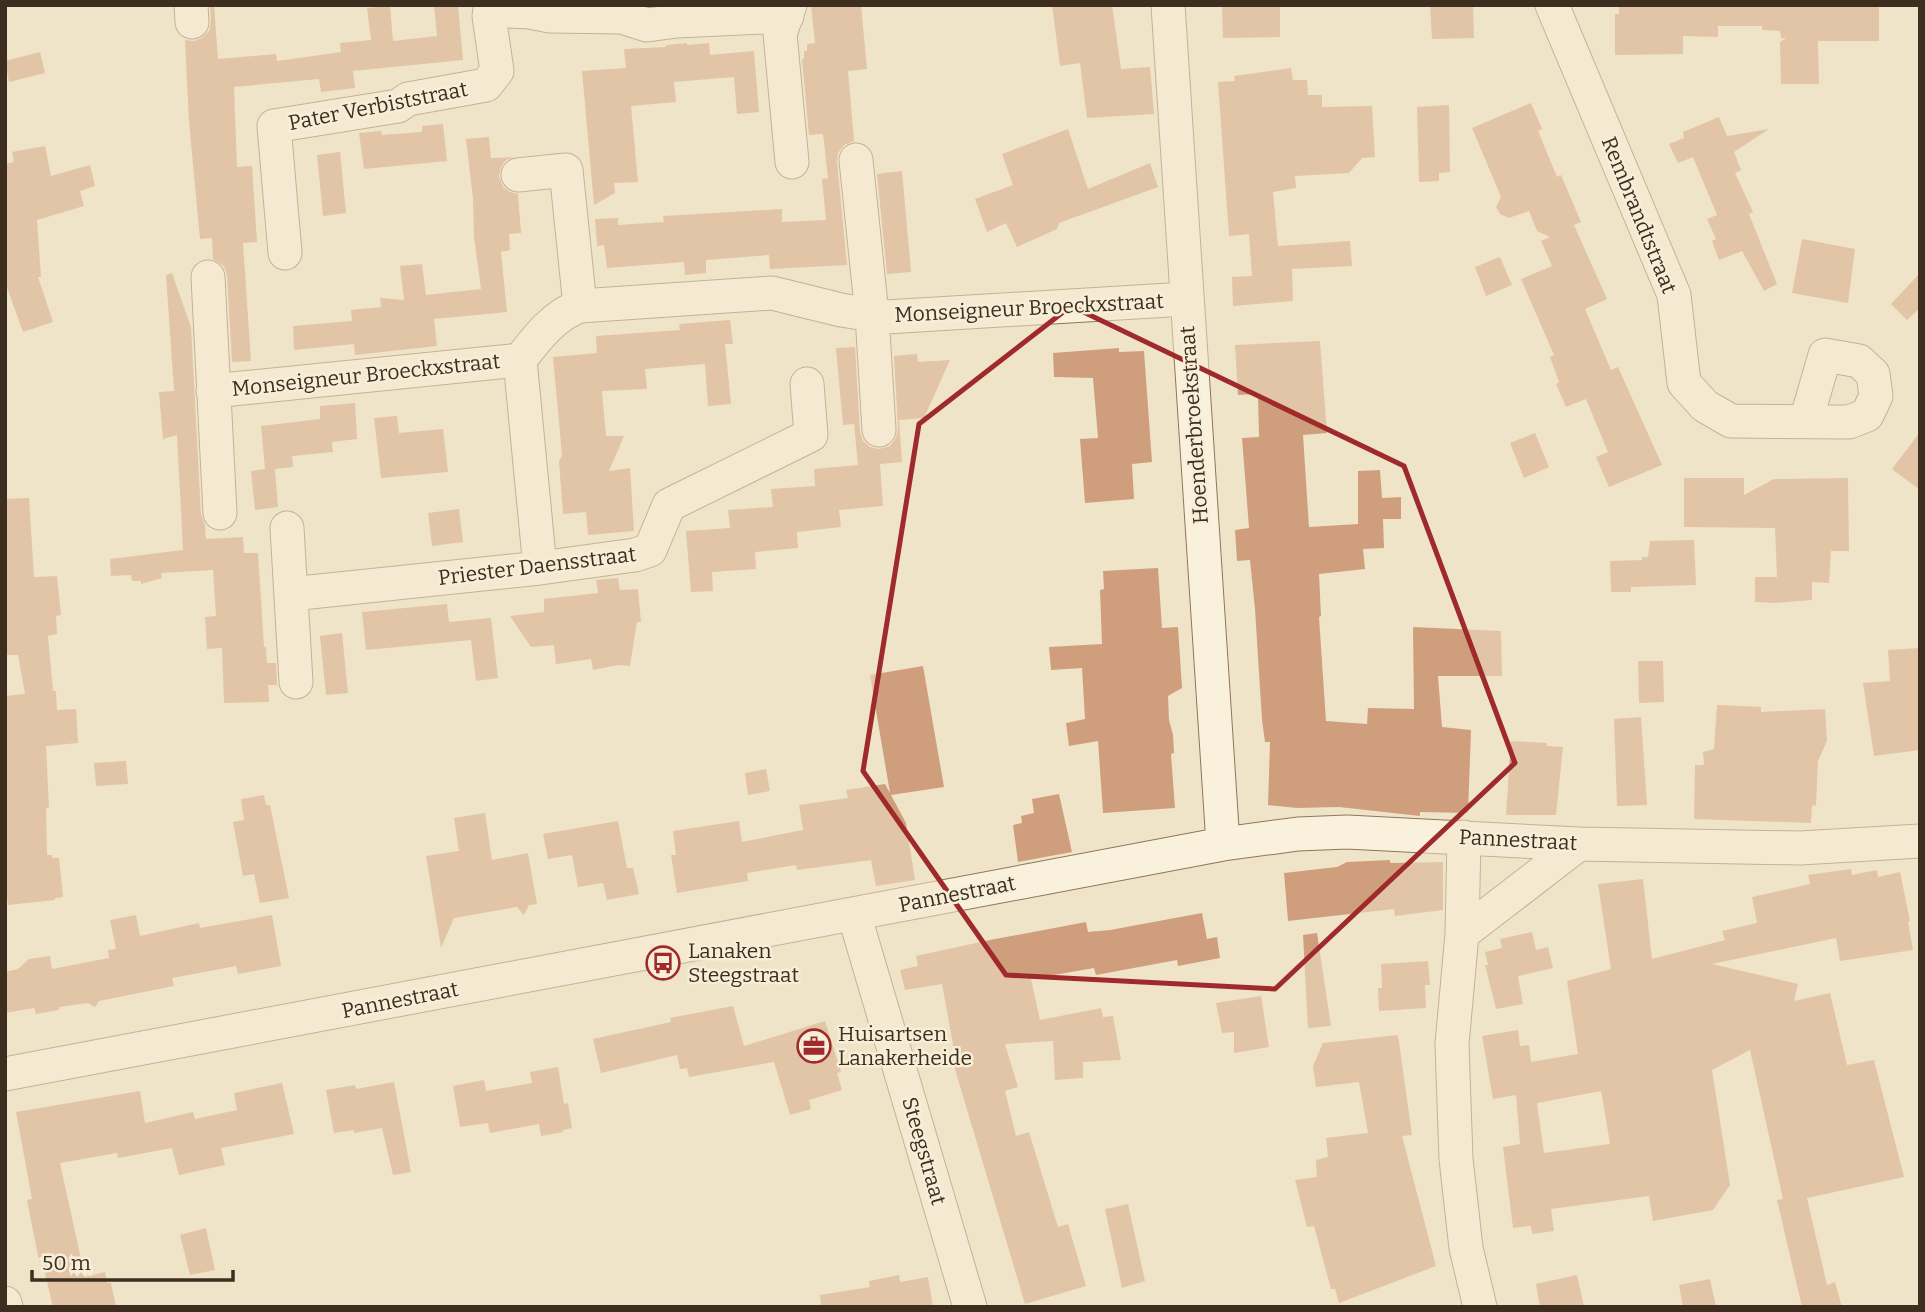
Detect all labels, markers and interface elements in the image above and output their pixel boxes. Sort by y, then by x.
street label: Pater Verbiststraat [286,76,470,136]
street label: Rembrandtstraat [1596,133,1683,298]
street label: Monseigneur Broeckxstraat [894,288,1165,328]
street label: Hoenderbroekstraat [1174,325,1214,525]
street label: Monseigneur Broeckxstraat [231,348,502,402]
street label: Priester Daensstraat [437,541,638,591]
street label: Pannestraat [1458,824,1578,856]
street label: Pannestraat [896,870,1018,918]
place label: Lanaken Steegstraat [688,938,799,988]
bus stop icon: Lanaken Steegstraat [644,944,682,982]
street label: Pannestraat [339,976,461,1024]
place label: Huisartsen Lanakerheide [838,1021,972,1071]
office icon: Huisartsen Lanakerheide [795,1027,833,1065]
street label: Steegstraat [896,1094,952,1208]
scale bar [32,1238,233,1282]
text: 50 m [42,1250,91,1276]

